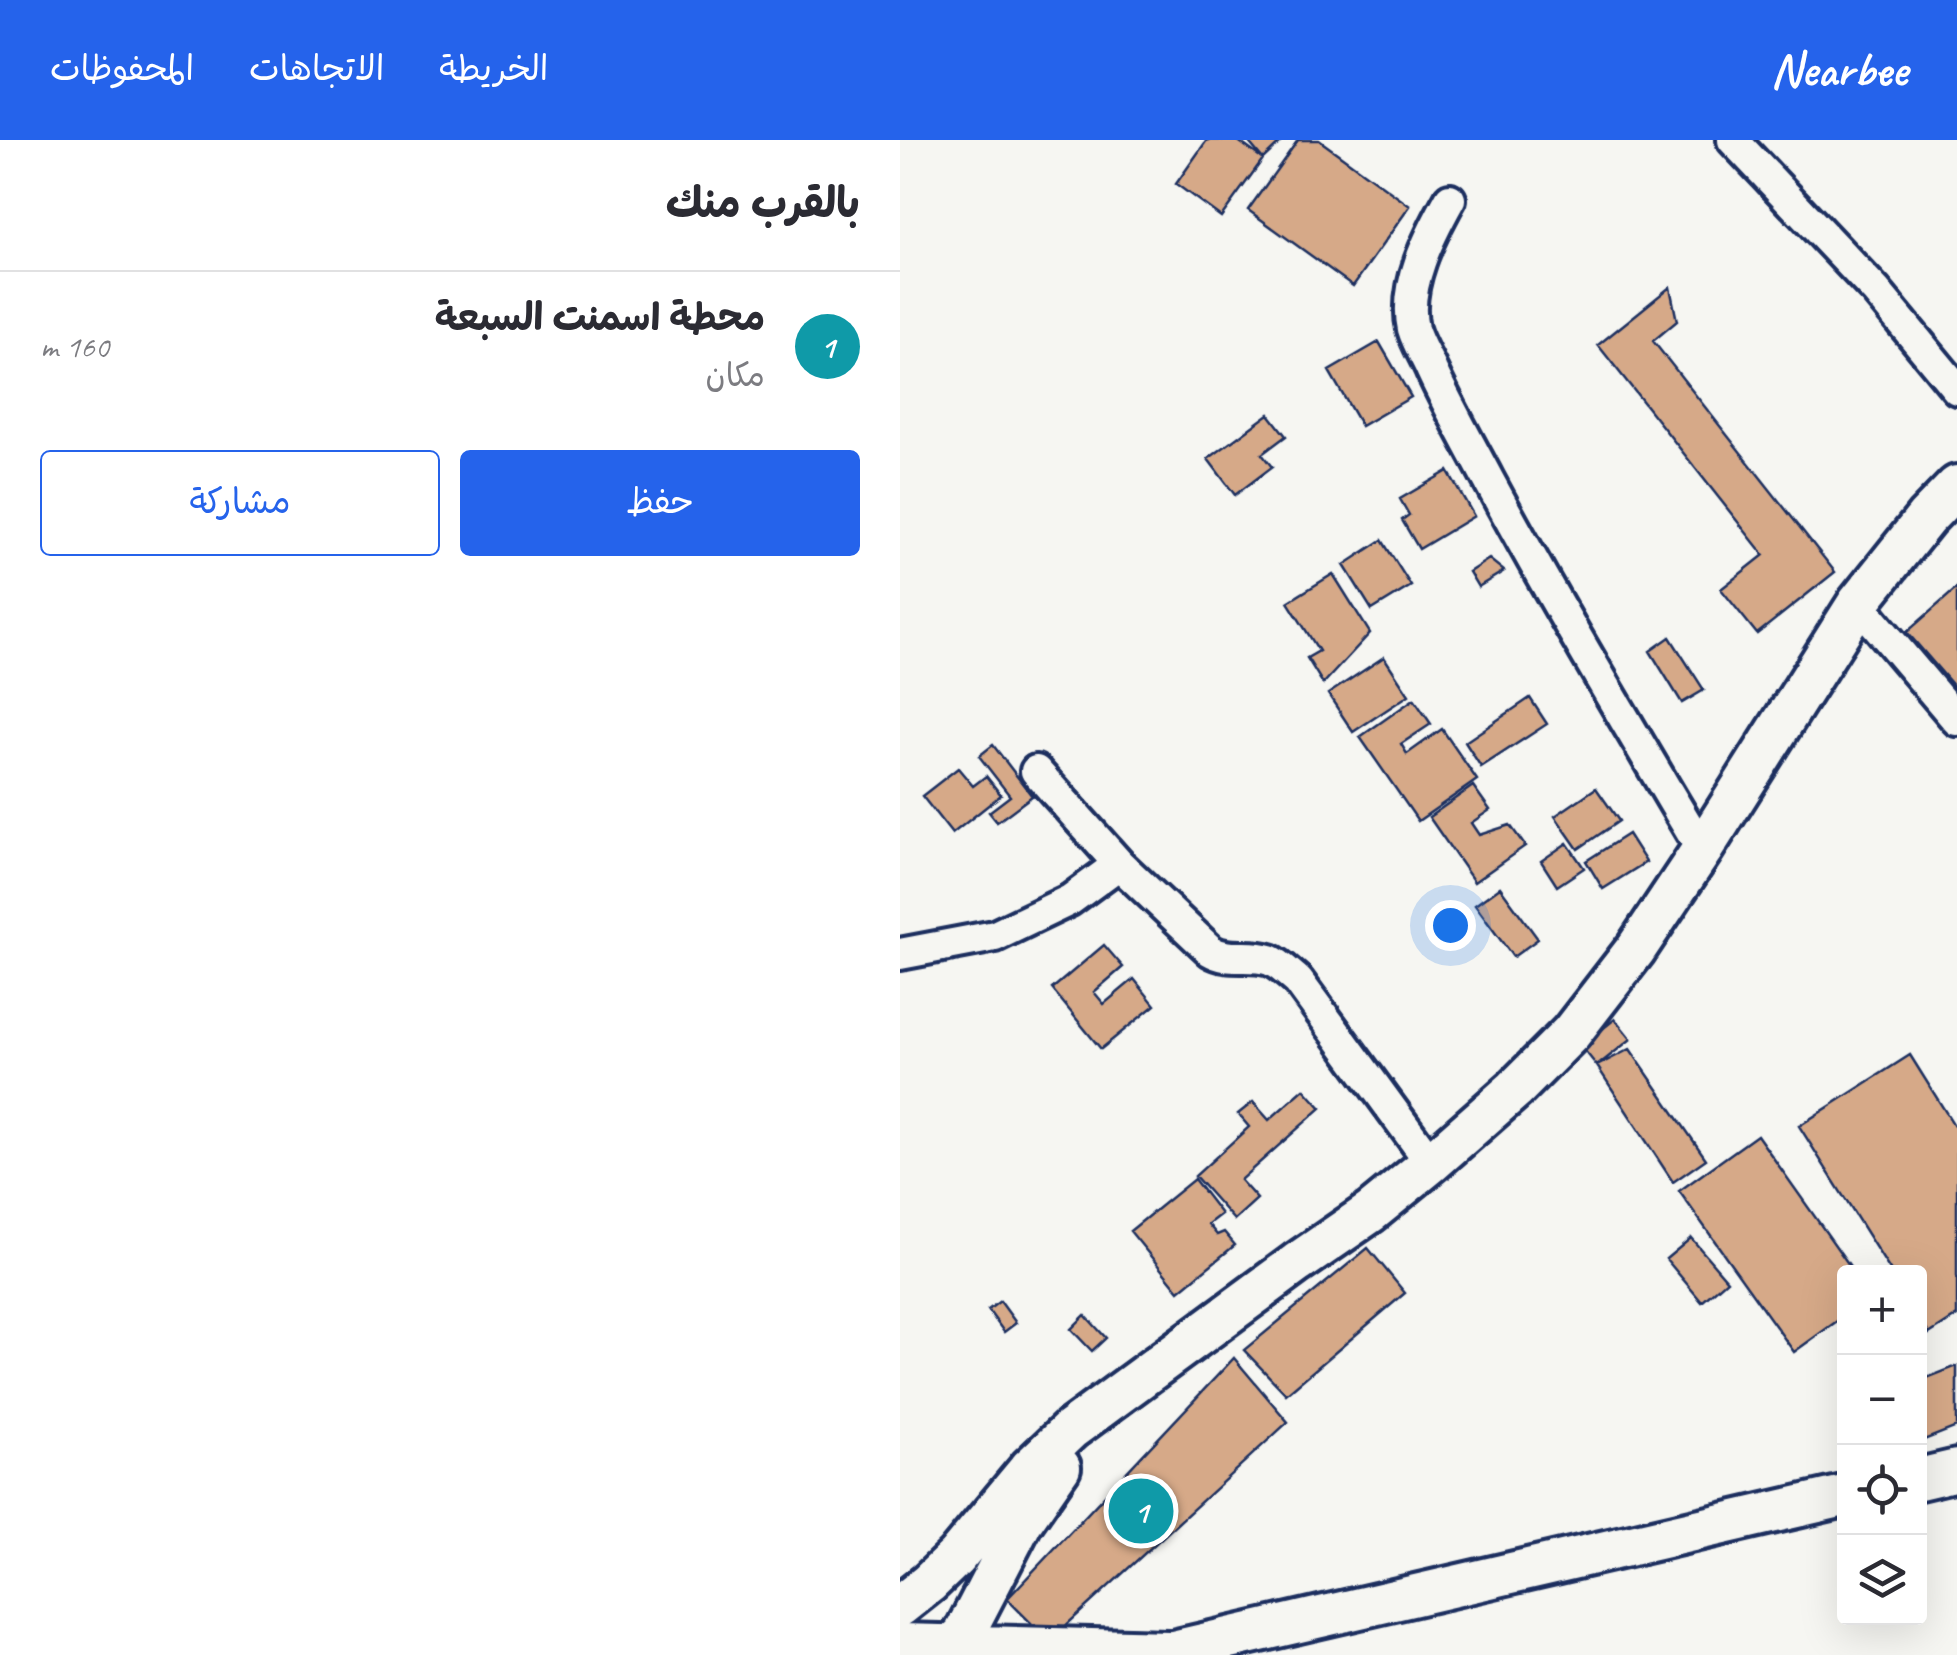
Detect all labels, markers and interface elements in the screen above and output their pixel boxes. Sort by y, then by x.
text: Nearbee [1770,40,1907,100]
text: المحفوظات [50,46,194,91]
text: الاتجاهات [249,46,384,91]
text: الخريطة [439,46,548,91]
text: بالقرب منك [666,177,860,230]
text: محطة اسمنت السبعة [435,294,765,341]
text: 160 m [40,326,109,367]
text: 1 [820,326,835,367]
text: مكان [706,355,765,396]
button: مشاركة [40,450,440,556]
button: حفظ [460,450,860,556]
your location [1425,900,1476,951]
map controls [1837,1265,1927,1625]
button: + [1837,1265,1927,1355]
button: − [1837,1355,1927,1445]
button: locate [1837,1445,1927,1535]
pin: 1 [1108,1474,1174,1548]
button: layers [1837,1535,1927,1625]

